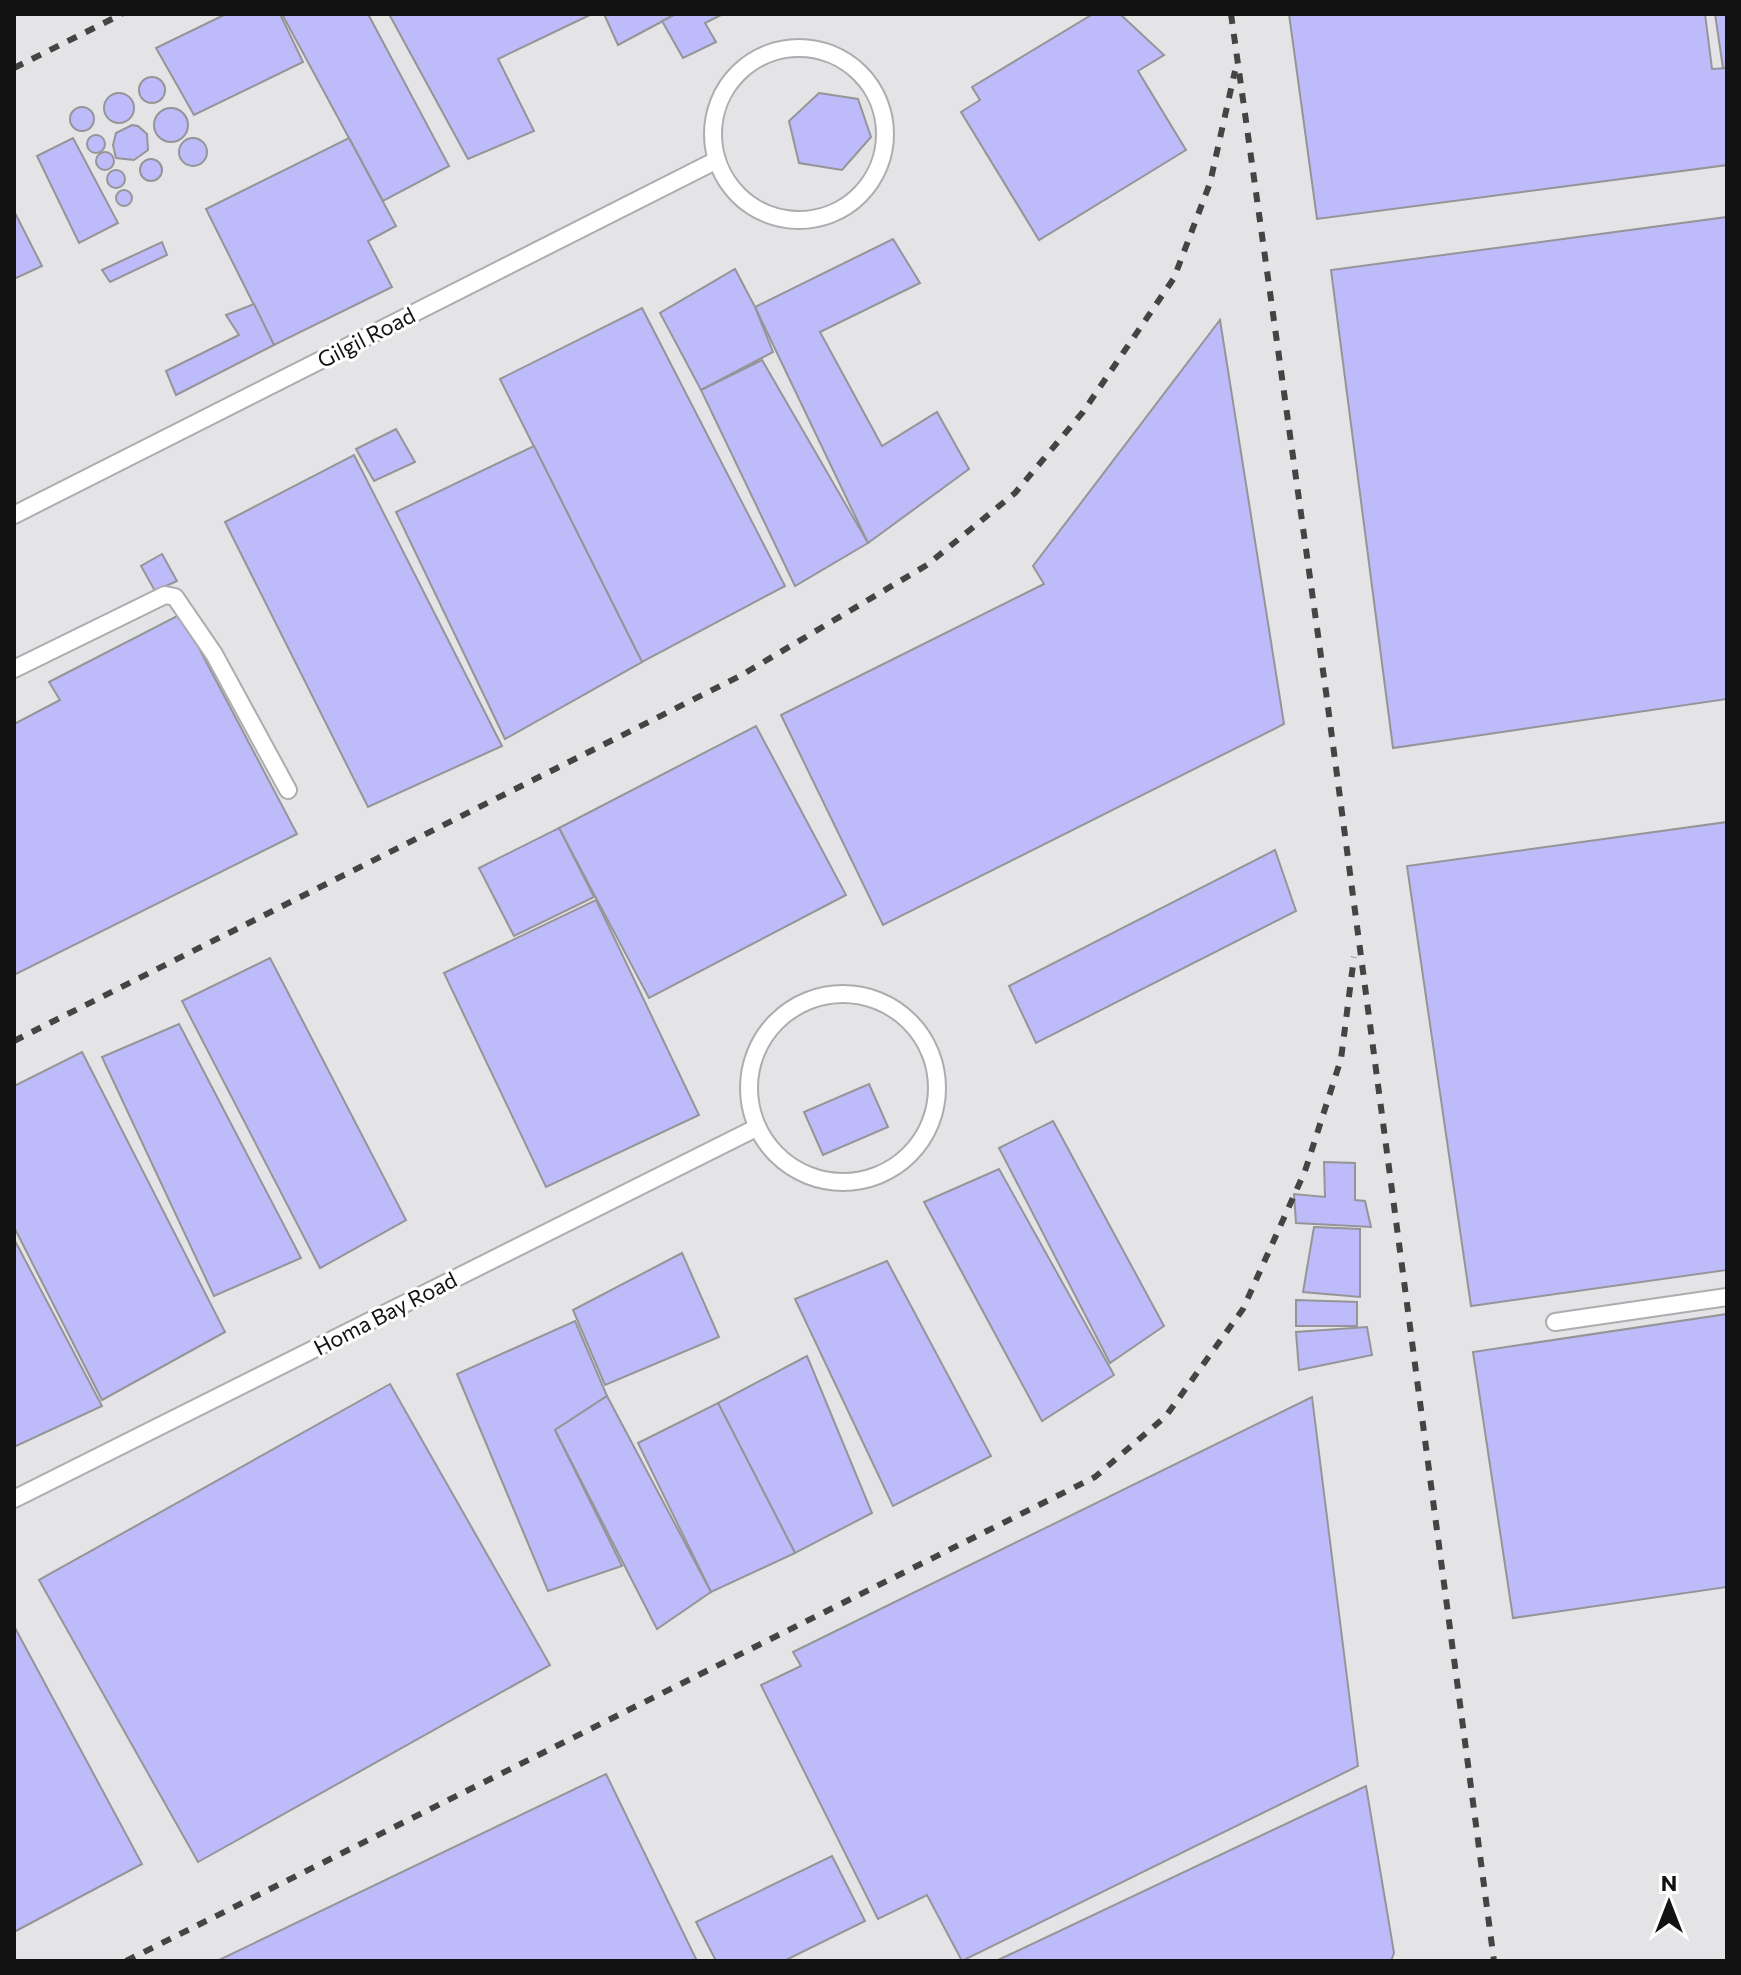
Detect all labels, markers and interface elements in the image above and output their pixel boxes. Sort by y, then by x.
street label: Gilgil Road [313,301,419,373]
street label: Homa Bay Road [309,1265,461,1361]
north arrow [1629,1863,1709,1943]
text: N [1661,1869,1677,1896]

